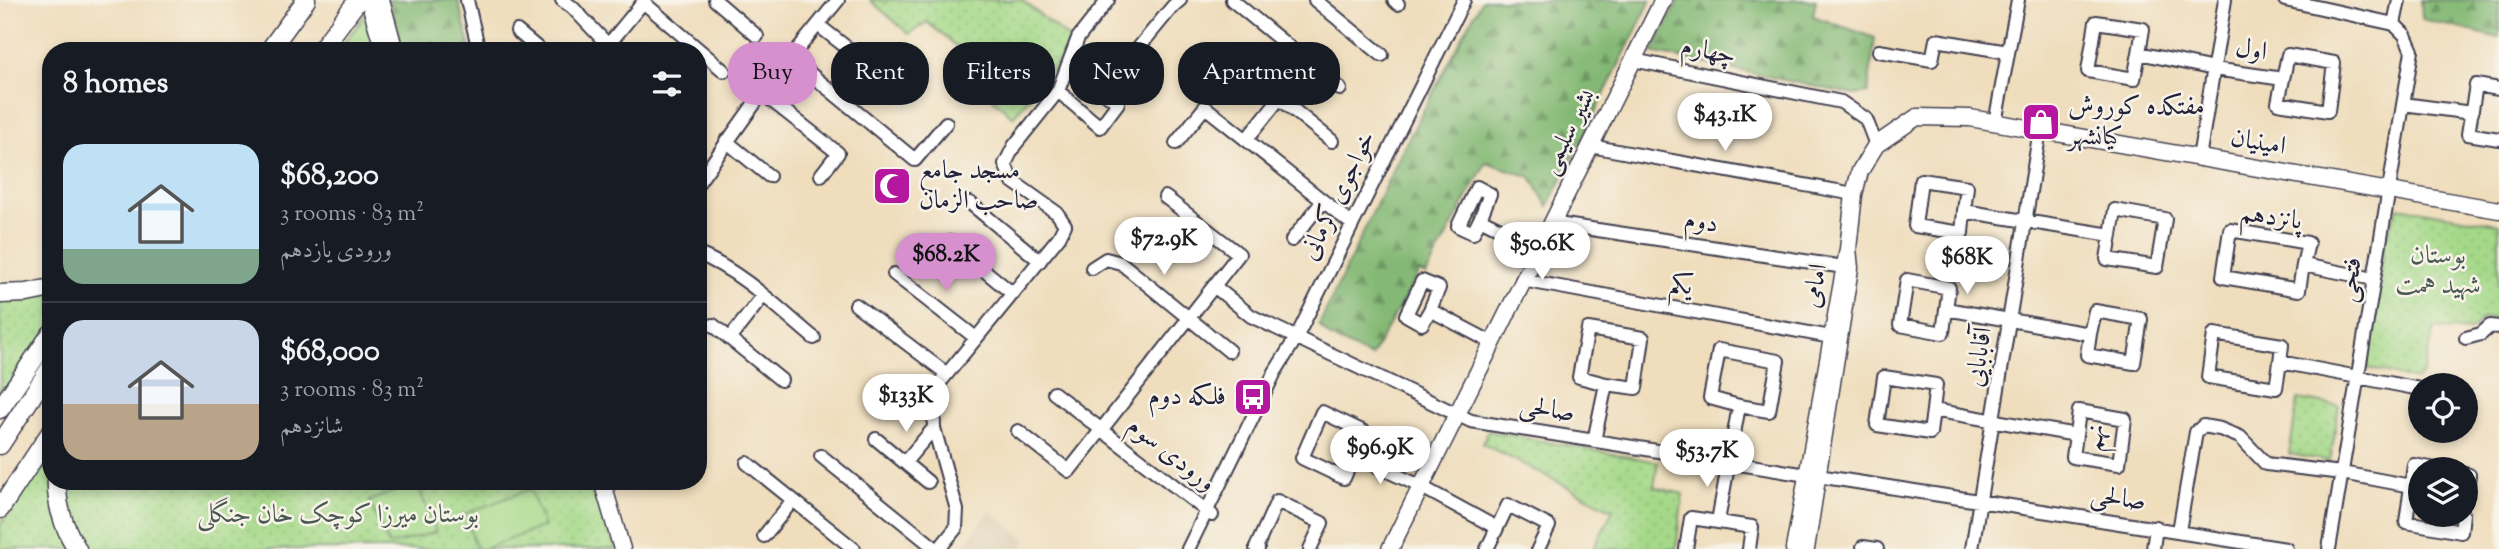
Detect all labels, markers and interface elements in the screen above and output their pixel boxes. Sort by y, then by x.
street label: چهارم [1677,29,1739,77]
street label: اول [2233,30,2269,72]
chip: Buy [728,42,817,105]
chip: Rent [831,42,929,105]
chip: Filters [943,42,1055,105]
chip: New [1069,42,1164,105]
chip: Apartment [1178,42,1340,105]
text: 8 homes [63,63,168,106]
icon: filters [648,65,686,103]
street label: بشیر سلیمی [1532,82,1606,181]
place label: مفتکده کوروش کیانشهر [2065,89,2205,156]
pin: $43.1K [1668,94,1782,153]
text: $43.1K [1693,99,1757,132]
shop icon: مفتکده کوروش کیانشهر [2020,101,2062,143]
street label: امینیان [2227,120,2289,166]
street label: خواجوی کرمانی [1292,125,1386,267]
place label: مسجد جامع صاحب الزمان [919,153,1038,220]
text: $68,200 [280,155,379,198]
mosque icon: مسجد جامع صاحب الزمان [871,165,913,207]
icon: home [119,172,203,256]
street label: پانزدهم [2237,195,2305,245]
text: 3 rooms · 83 m² [280,198,424,231]
street label: دوم [1681,202,1721,246]
pin: $72.9K [1107,218,1221,277]
pin: $50.6K [1485,222,1599,282]
text: $72.9K [1130,223,1198,256]
text: $50.6K [1509,228,1575,261]
pin: $68.2K [889,233,1003,293]
text: ورودی یازدهم [280,235,392,268]
pin: $68K [1926,236,2008,296]
park label: بوستان شهید همت [2395,238,2481,305]
text: $68.2K [912,239,980,272]
text: $68K [1941,242,1993,275]
street label: فتحی [2329,255,2373,305]
street label: امامی [1794,261,1838,311]
street label: یکم [1666,266,1698,311]
street label: آقابابایی [1957,322,2003,390]
text: $68,000 [280,331,380,374]
icon: home [119,348,203,432]
map controls [2408,373,2478,527]
button: locate [2408,373,2478,443]
text: 3 rooms · 83 m² [280,374,424,407]
pin: $133K [857,374,955,434]
bus stop icon: فلکه دوم [1232,376,1274,418]
place label: فلکه دوم [1148,379,1226,418]
text: $133K [878,380,934,413]
street label: صالحی [1517,387,1577,433]
street label: ورودی سوم [1117,408,1223,503]
text: شانزدهم [280,411,344,444]
street label: نهم [2076,422,2120,454]
pin: $96.9K [1323,426,1437,486]
pin: $53.7K [1650,430,1764,489]
text: $96.9K [1346,432,1414,465]
text: $53.7K [1675,435,1739,468]
button: layers [2408,457,2478,527]
street label: صالحی [2088,477,2148,521]
park label: بوستان میرزا کوچک خان جنگلی [197,497,479,534]

